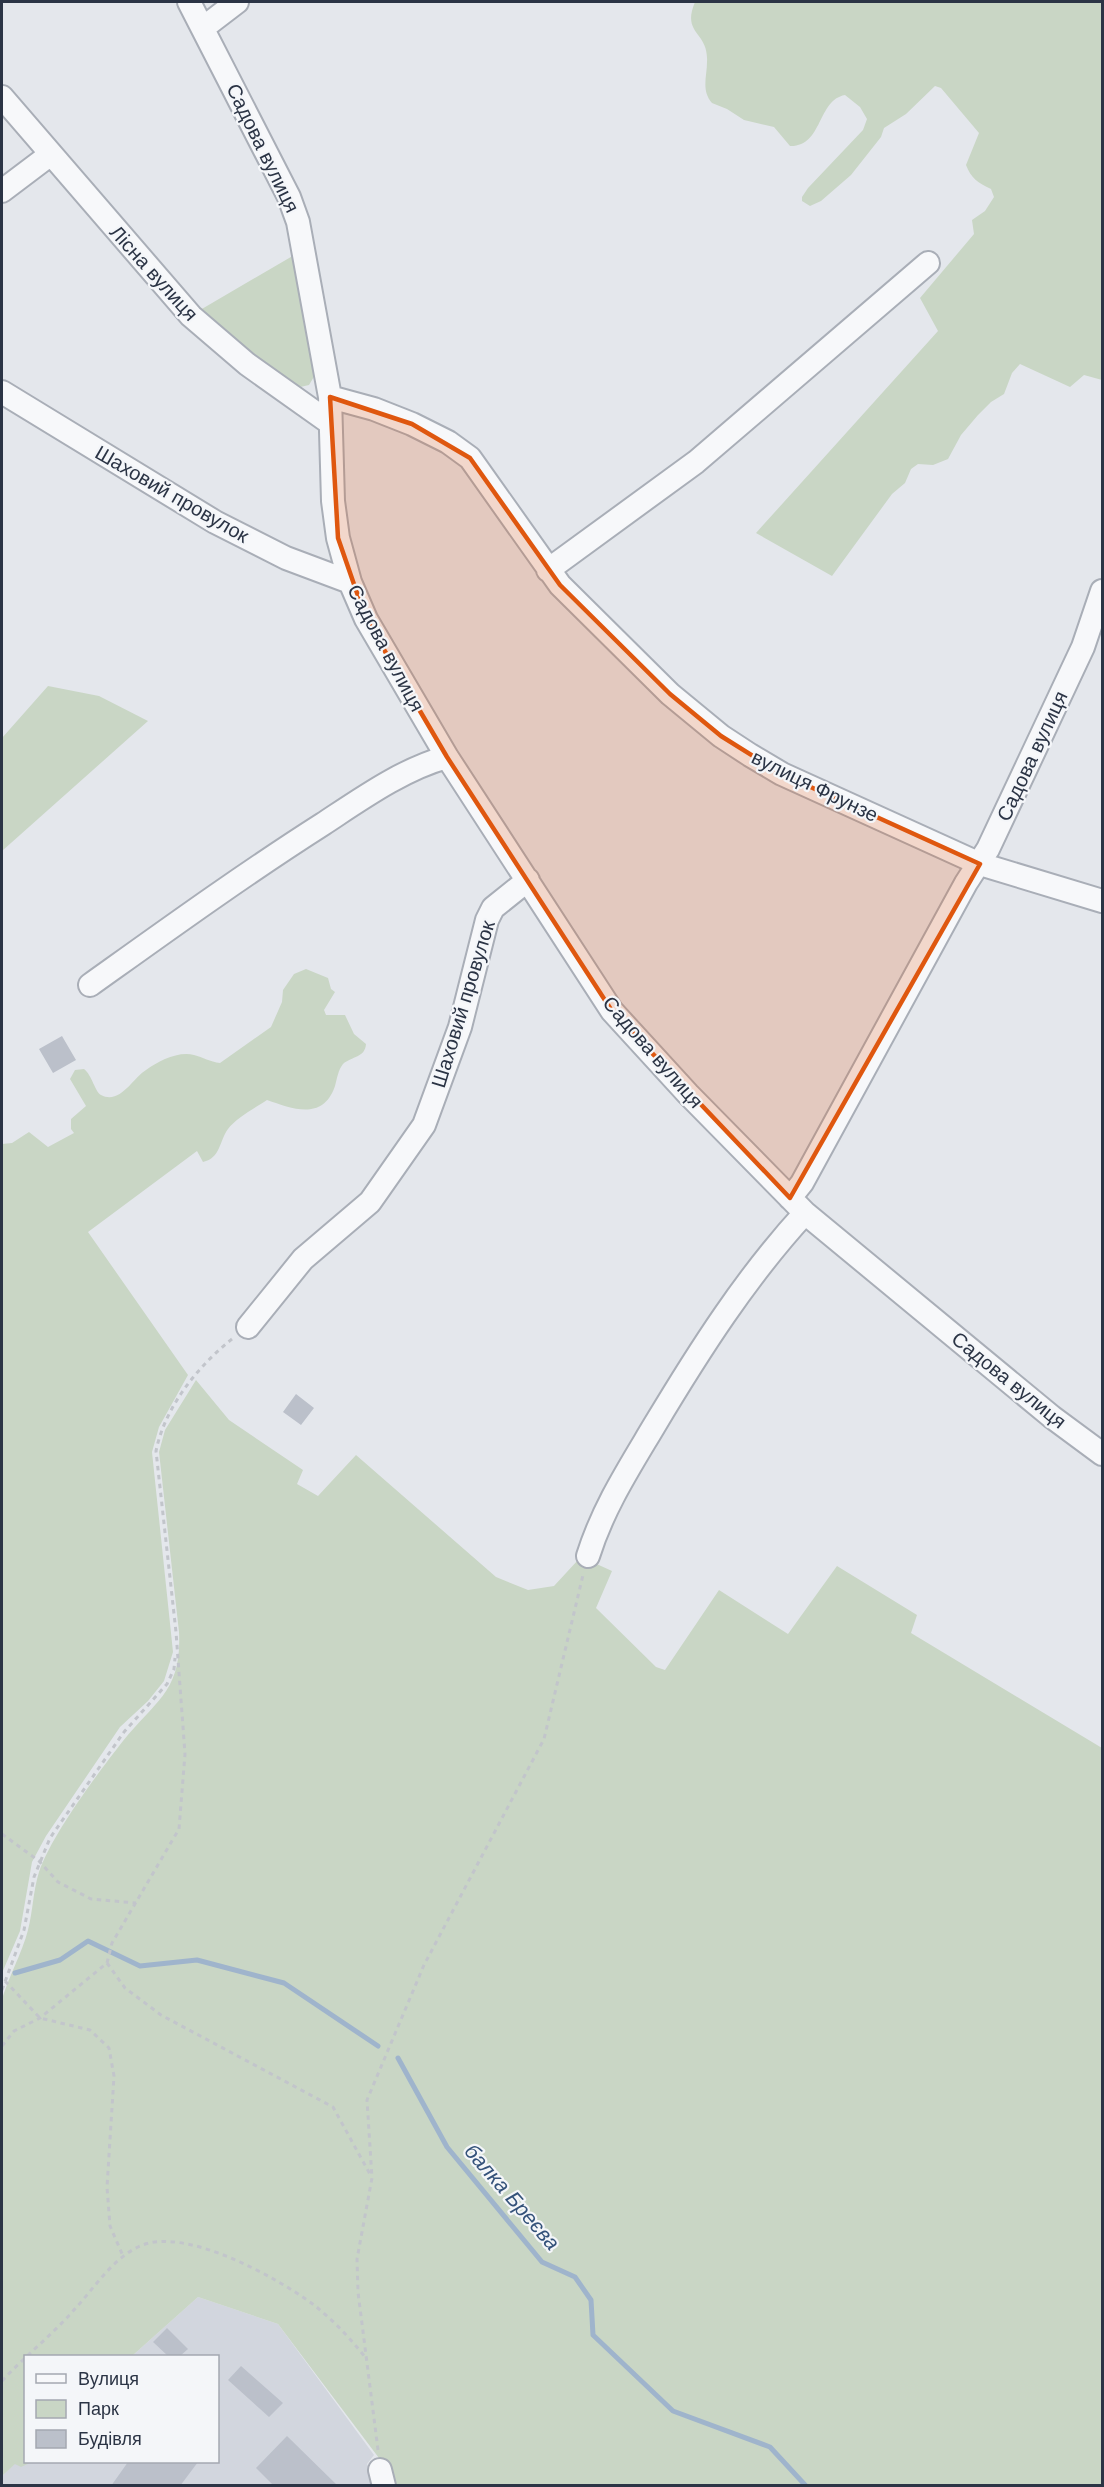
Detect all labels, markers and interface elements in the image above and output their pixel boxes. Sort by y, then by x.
street label: Садова вулиця [222,80,304,216]
street label: Лісна вулиця [106,221,202,325]
street label: Шаховий провулок [91,441,253,547]
street label: Садова вулиця [343,581,429,715]
street label: Садова вулиця [992,688,1072,824]
street label: вулиця Фрунзе [748,746,882,826]
street label: Шаховий провулок [427,918,499,1090]
street label: Садова вулиця [599,992,707,1112]
street label: Садова вулиця [947,1327,1071,1433]
water label: балка Бреєва [460,2139,564,2254]
legend [24,2355,219,2463]
text: Вулиця [78,2369,139,2389]
text: Парк [78,2399,119,2419]
text: Будівля [78,2429,142,2449]

